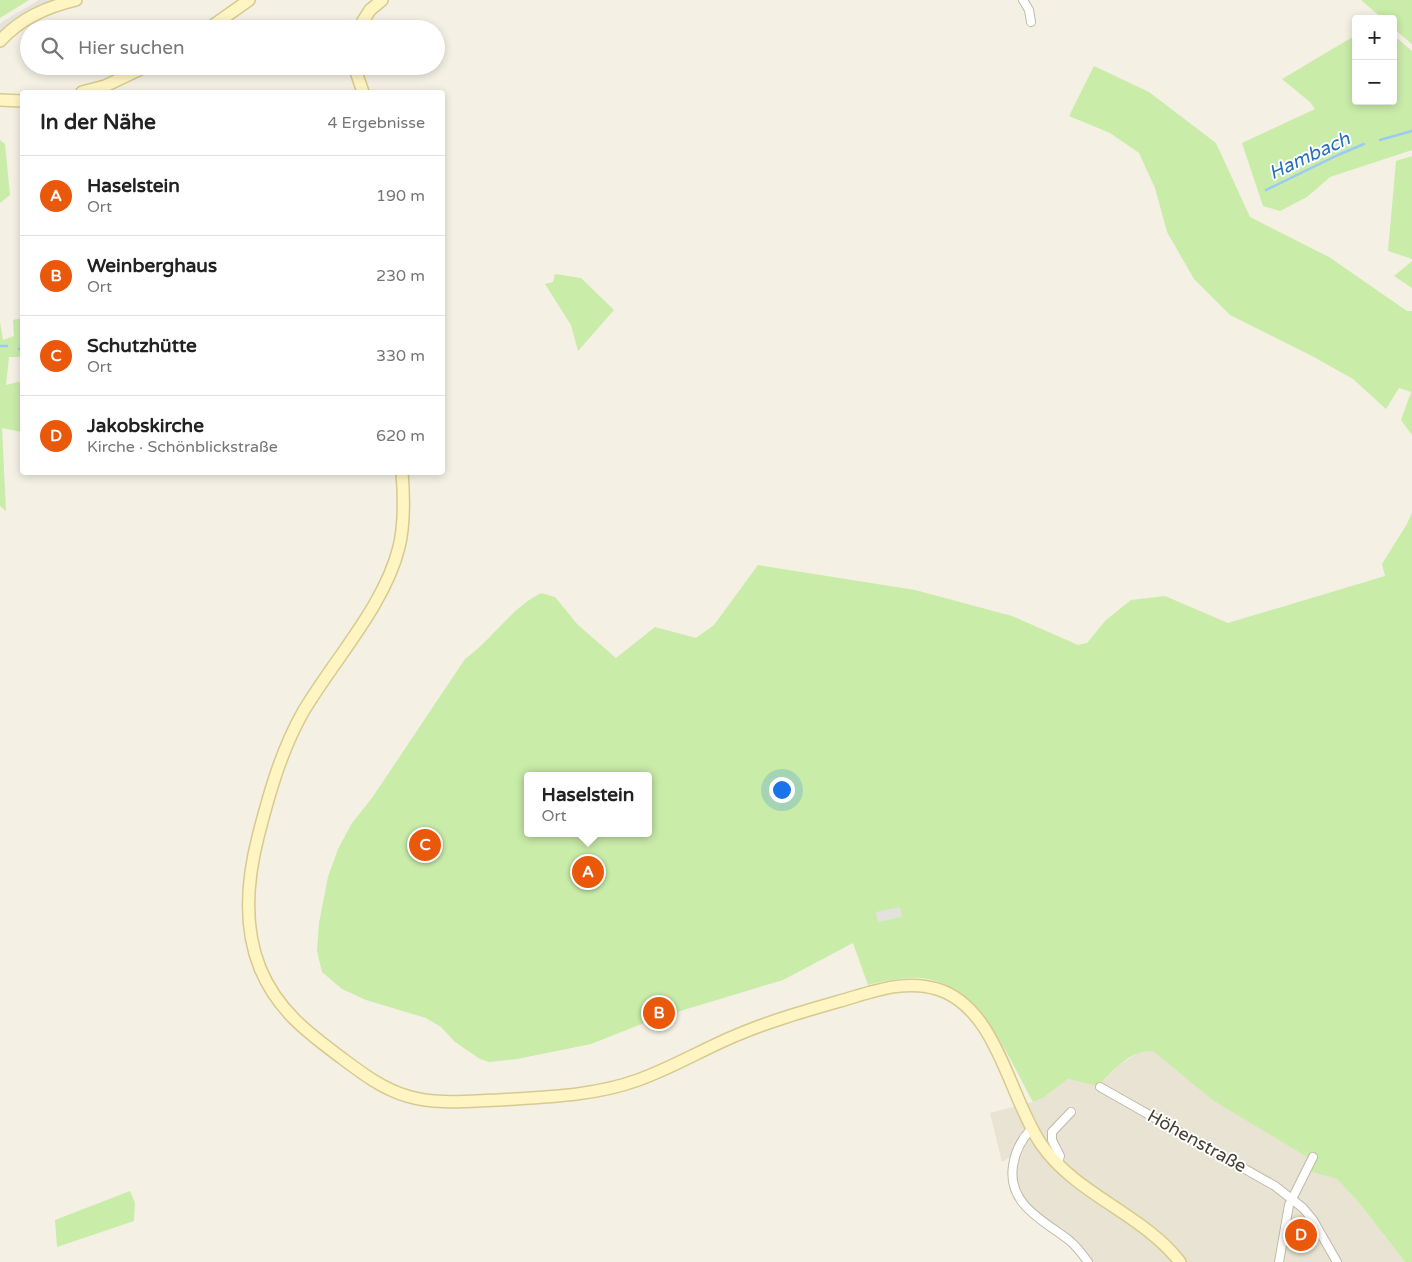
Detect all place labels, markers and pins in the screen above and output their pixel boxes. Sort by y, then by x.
pin: C [409,826,441,864]
pin: A [572,853,604,891]
pin: B [643,994,675,1032]
pin: D [1285,1216,1317,1254]

